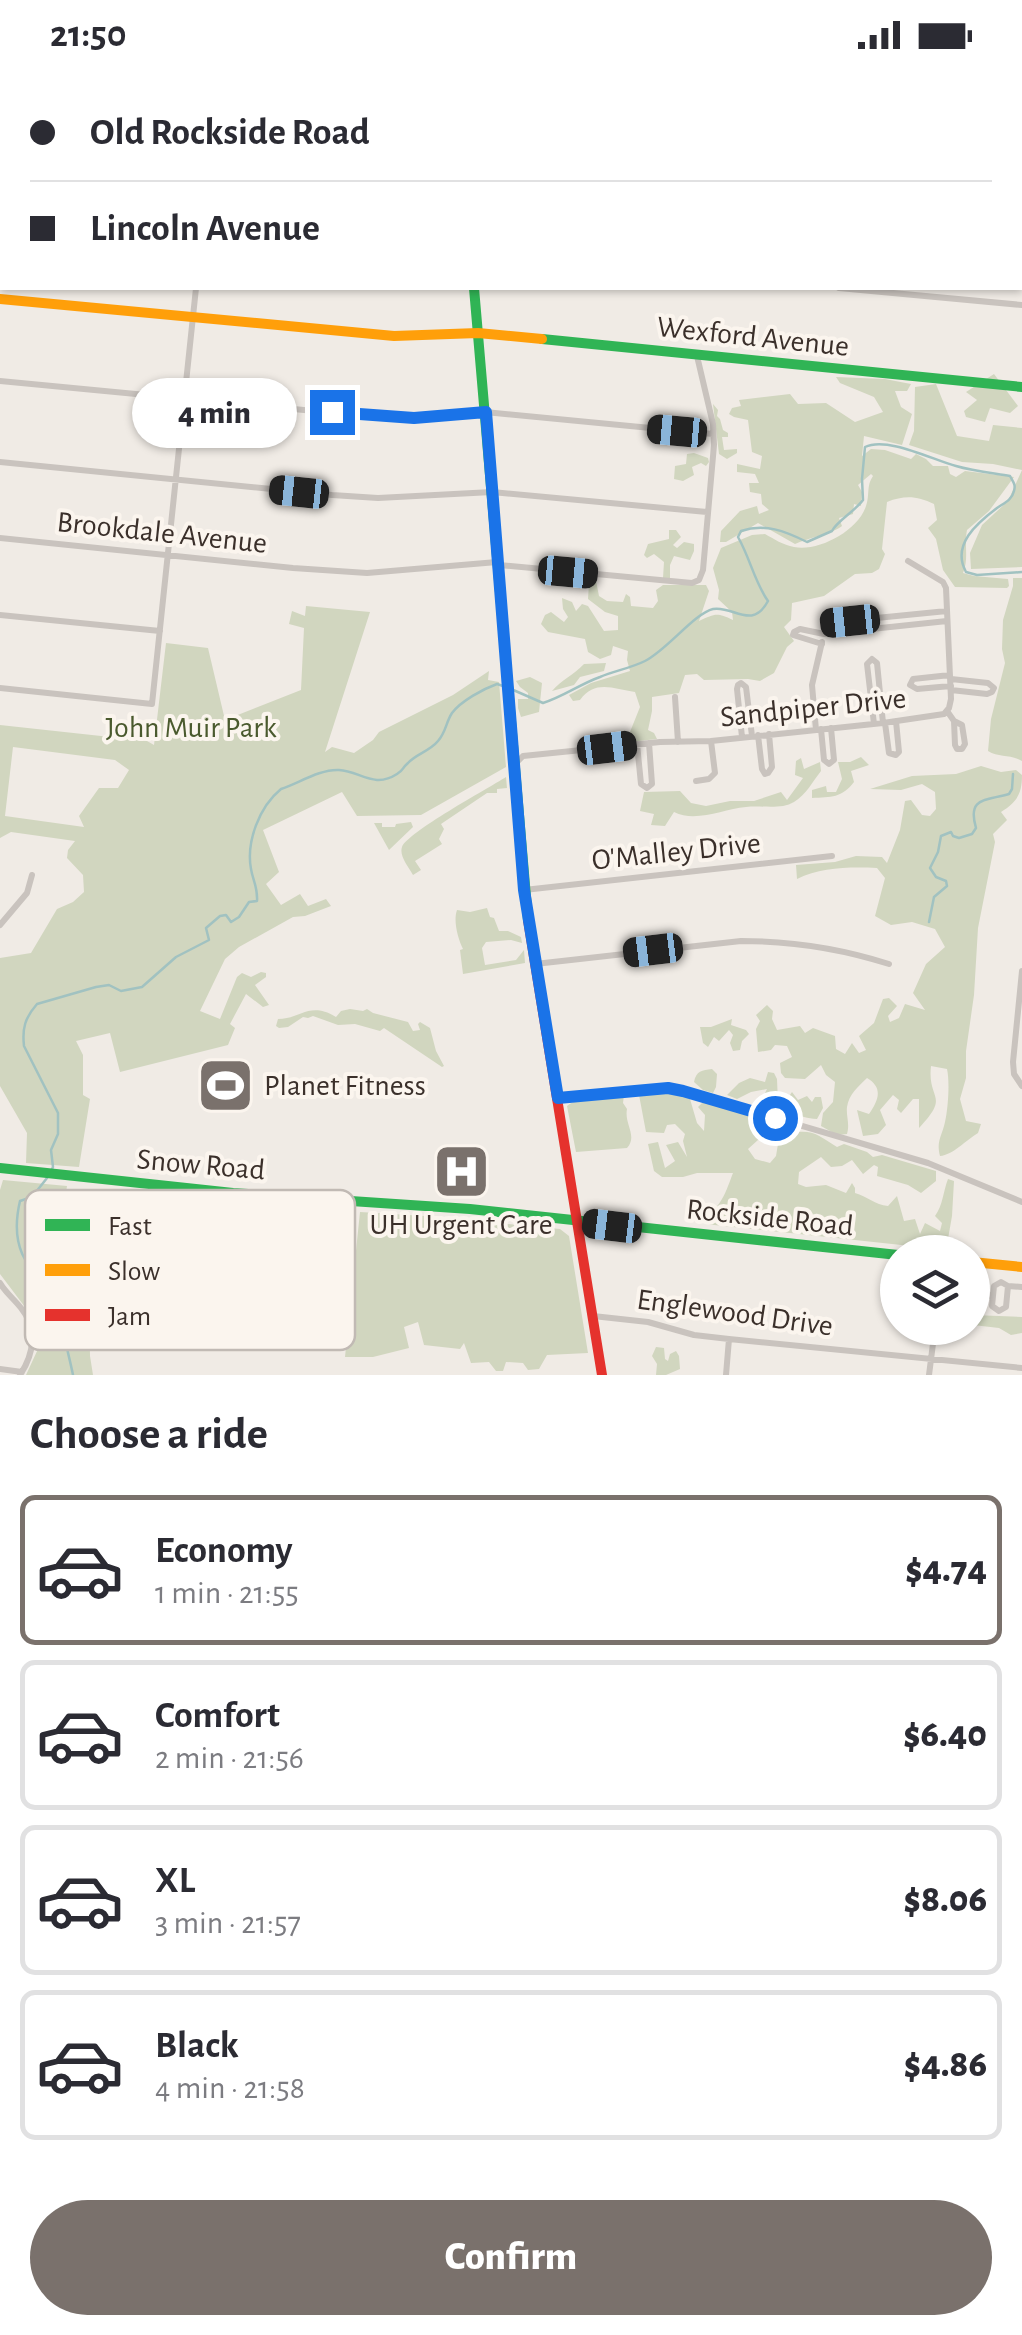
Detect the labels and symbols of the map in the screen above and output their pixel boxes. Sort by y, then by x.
street label: Wexford Avenue [655,312,850,362]
callout: 4 min [132,377,297,447]
route end [310,390,355,435]
car [646,413,708,449]
car [268,474,330,510]
street label: Brookdale Avenue [55,507,268,559]
car [537,554,599,590]
car [819,603,881,639]
street label: Sandpiper Drive [719,683,908,733]
park label: John Muir Park [105,713,277,743]
car [575,729,639,767]
street label: O'Malley Drive [590,828,762,876]
car [621,931,685,969]
sports icon: Planet Fitness [195,1055,255,1115]
place label: Planet Fitness [264,1071,426,1101]
route start [753,1096,798,1141]
hospital icon: UH Urgent Care [431,1141,491,1201]
street label: Snow Road [136,1144,266,1186]
legend [25,1190,355,1350]
street label: Rockside Road [685,1194,855,1242]
car [580,1207,644,1245]
place label: UH Urgent Care [369,1210,553,1240]
text: Fast [108,1213,152,1241]
text: Slow [108,1258,160,1286]
street label: Englewood Drive [635,1284,835,1342]
text: Jam [108,1303,151,1331]

